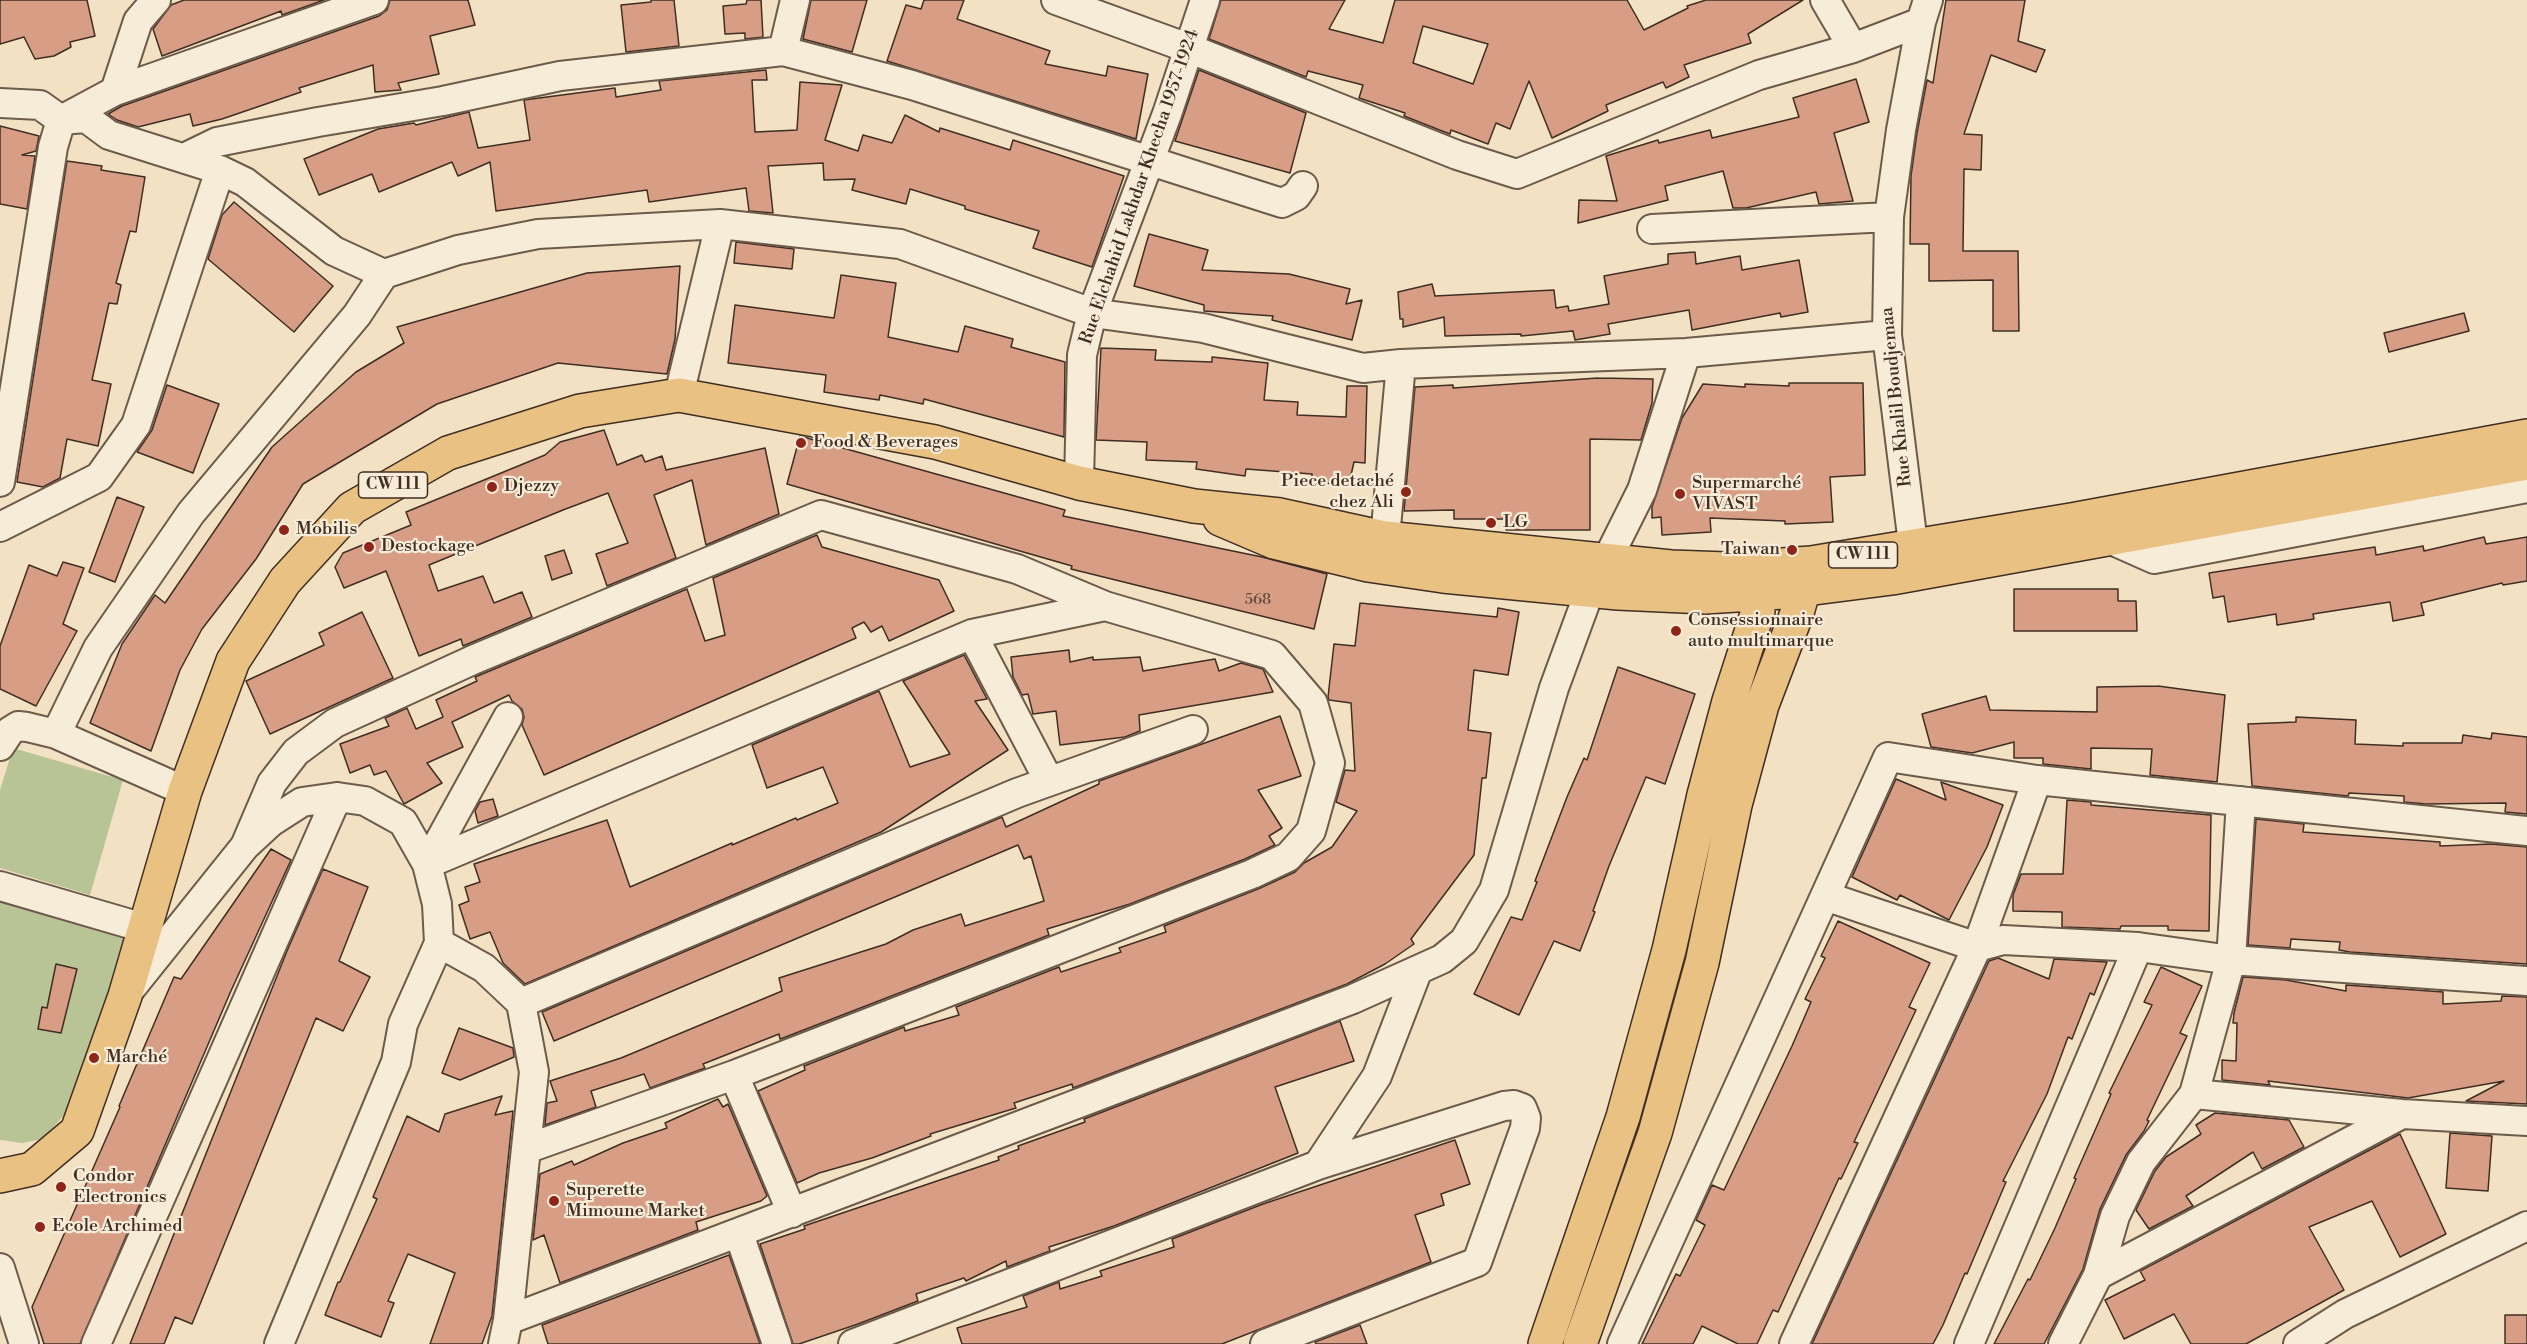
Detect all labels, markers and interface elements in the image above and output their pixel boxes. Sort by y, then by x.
street label: Rue Elchahid Lakhdar Khecha 1957-1924 [1076,26,1204,348]
street label: Rue Khalil Boudjemaa [1877,306,1917,488]
place label: Food & Beverages [813,432,958,454]
marker: Food & Beverages [794,436,808,450]
place label: Piece detaché chez Ali [1281,471,1394,514]
road number: CW 111 [358,472,428,498]
place label: Supermarché VIVAST [1692,473,1801,516]
place label: Djezzy [504,476,559,498]
marker: Djezzy [485,480,499,494]
marker: Piece detaché chez Ali [1399,485,1413,499]
marker: Supermarché VIVAST [1673,487,1687,501]
place label: LG [1503,512,1528,534]
marker: LG [1484,516,1498,530]
place label: Mobilis [296,519,357,541]
marker: Mobilis [277,523,291,537]
place label: Destockage [381,536,475,558]
place label: Taiwan [1721,539,1780,561]
marker: Destockage [362,540,376,554]
road number: CW 111 [1828,542,1898,568]
marker: Taiwan [1785,543,1799,557]
house number: 568 [1245,591,1271,609]
place label: Consessionnaire auto multimarque [1688,610,1834,652]
marker: Consessionnaire auto multimarque [1669,624,1683,638]
place label: Marché [106,1047,167,1069]
marker: Marché [87,1051,101,1065]
place label: Condor Electronics [73,1166,167,1208]
marker: Condor Electronics [54,1180,68,1194]
place label: Superette Mimoune Market [566,1180,705,1222]
marker: Superette Mimoune Market [547,1194,561,1208]
place label: Ecole Archimed [52,1216,182,1238]
marker: Ecole Archimed [33,1220,47,1234]

